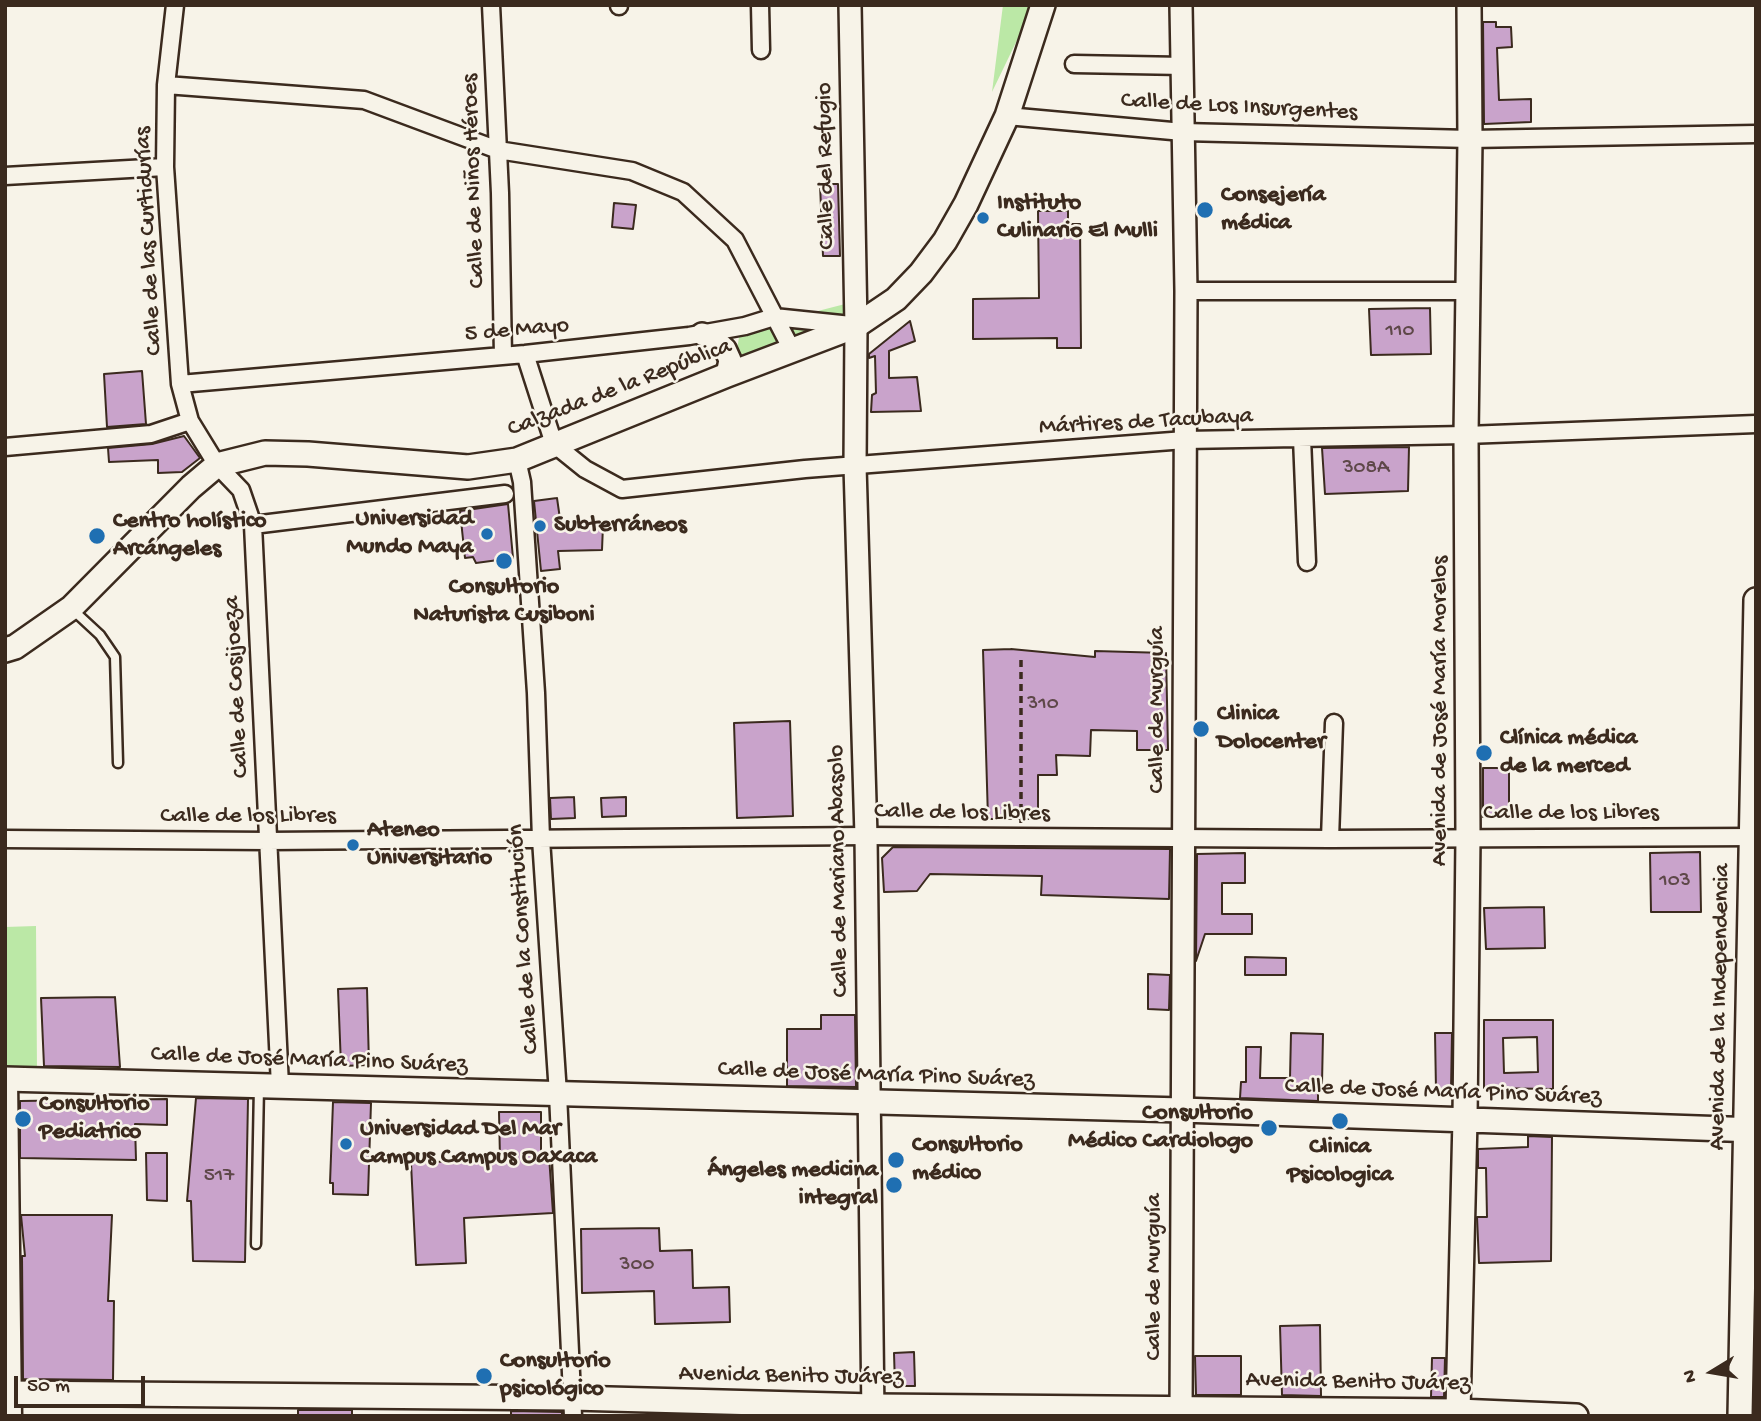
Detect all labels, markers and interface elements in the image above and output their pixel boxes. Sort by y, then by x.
street label: Calle de Niños Héroes [457,73,493,289]
street label: Calle del Refugio [811,82,843,250]
street label: Calle de Los Insurgentes [1120,87,1358,129]
street label: Calle de las Curtidurías [130,126,170,356]
place label: Consejería médica [1221,182,1325,238]
place label: Instituto Culinario El Mulli [997,190,1158,246]
marker: Consejería médica [1195,200,1215,220]
marker: Instituto Culinario El Mulli [975,210,991,226]
street label: 5 de Mayo [464,312,570,350]
house number: 110 [1386,319,1414,345]
street label: Calzada de la República [504,333,736,445]
street label: Mártires de Tacubaya [1038,403,1254,443]
house number: 308A [1343,456,1389,482]
place label: Universidad Mundo Maya [346,506,473,562]
place label: Centro holístico Arcángeles [113,508,267,564]
place label: Subterráneos [554,512,687,540]
marker: Subterráneos [532,518,548,534]
marker: Centro holístico Arcángeles [87,526,107,546]
marker: Universidad Mundo Maya [479,526,495,542]
marker: Consultorio Naturista Cusiboni [494,551,514,571]
street label: Avenida de José María Morelos [1427,556,1455,866]
place label: Consultorio Naturista Cusiboni [413,574,595,630]
street label: Calle de Cosijoeza [219,595,257,779]
street label: Calle de Murguía [1144,627,1172,793]
house number: 310 [1027,692,1059,718]
place label: Clinica Dolocenter [1217,701,1325,757]
marker: Clinica Dolocenter [1191,719,1211,739]
place label: Clínica médica de la merced [1500,725,1637,781]
marker: Clínica médica de la merced [1474,743,1494,763]
street label: Calle de Mariano Abasolo [823,744,857,998]
street label: Calle de los Libres [874,798,1050,830]
street label: Calle de los Libres [1483,800,1659,828]
street label: Calle de los Libres [160,803,336,831]
place label: Ateneo Universitario [367,817,492,873]
street label: Calle de la Constitución [503,823,547,1055]
marker: Ateneo Universitario [345,837,361,853]
street label: Avenida de la Independencia [1704,863,1738,1151]
house number: 103 [1659,869,1691,895]
street label: Calle de José María Pino Suárez [150,1041,468,1081]
street label: Calle de José María Pino Suárez [717,1056,1035,1096]
street label: Calle de José María Pino Suárez [1284,1073,1602,1113]
place label: Consultorio Pediatrico [39,1091,150,1147]
place label: Consultorio Médico Cardiologo [1068,1100,1253,1156]
marker: Consultorio Pediatrico [13,1109,33,1129]
marker: Clinica Psicologica [1330,1111,1350,1131]
place label: Universidad Del Mar Campus Campus Oaxaca [360,1116,597,1172]
marker: Consultorio Médico Cardiologo [1259,1118,1279,1138]
place label: Consultorio médico [912,1132,1023,1188]
place label: Clinica Psicologica [1287,1134,1393,1190]
marker: Universidad Del Mar Campus Campus Oaxaca [338,1136,354,1152]
marker: Consultorio médico [886,1150,906,1170]
place label: Ángeles medicina integral [707,1157,878,1213]
house number: 517 [204,1164,234,1190]
marker: Ángeles medicina integral [884,1175,904,1195]
street label: Calle de Murguía [1141,1194,1169,1360]
house number: 300 [620,1253,654,1279]
north arrow [1677,1337,1747,1407]
place label: Consultorio psicológico [500,1348,611,1404]
street label: Avenida Benito Juárez [678,1361,904,1393]
scale bar [18,1362,149,1406]
marker: Consultorio psicológico [474,1366,494,1386]
street label: Avenida Benito Juárez [1245,1367,1471,1399]
text: N [1678,1368,1703,1384]
text: 50 m [27,1375,70,1400]

